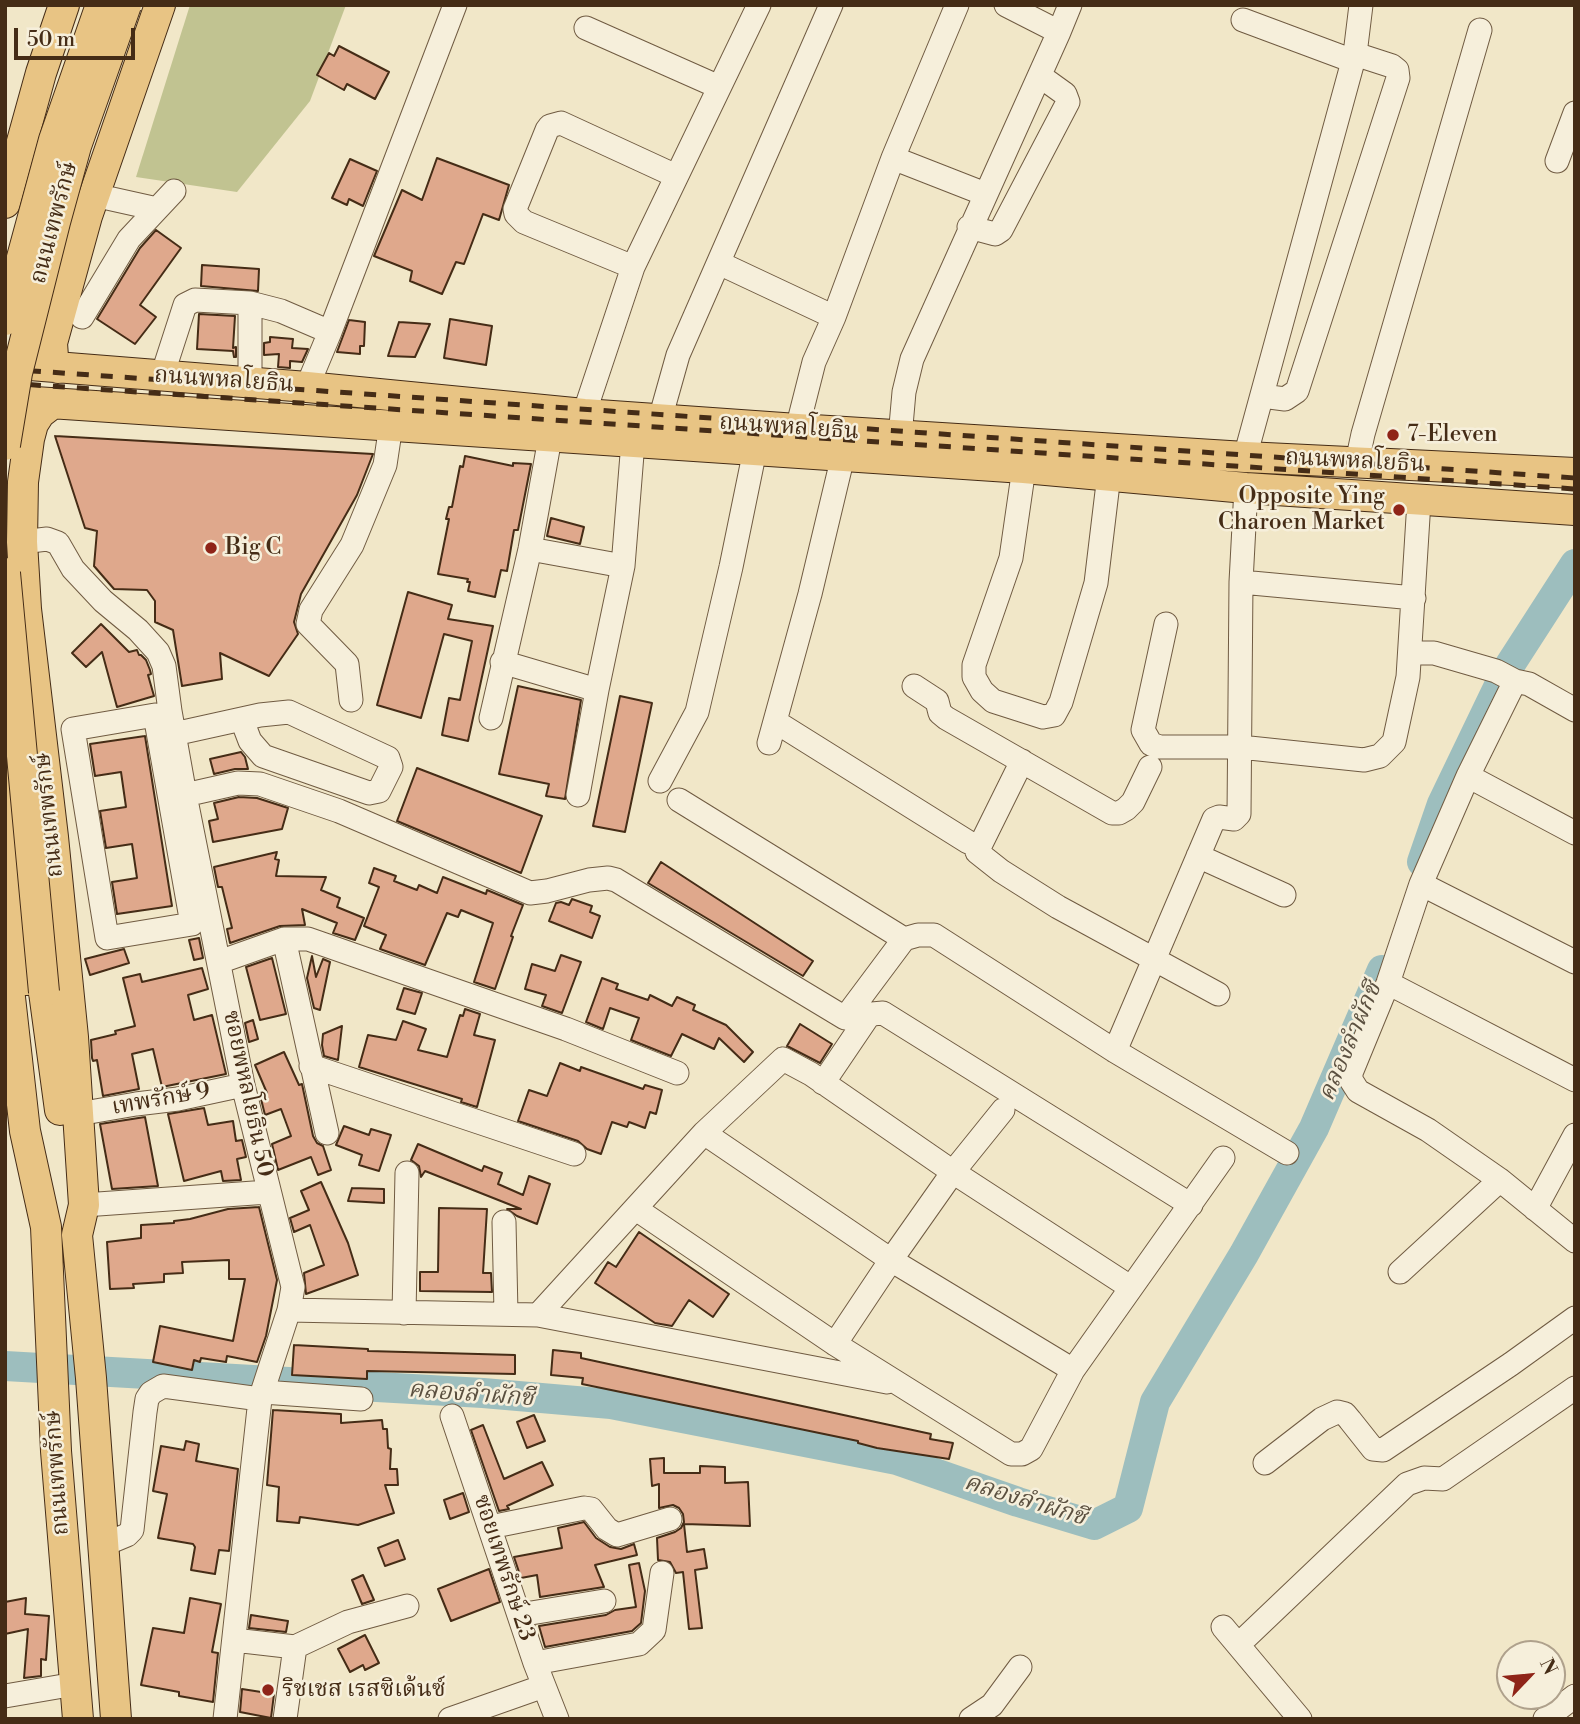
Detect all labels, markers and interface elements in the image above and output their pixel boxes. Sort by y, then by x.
scale bar [18,14,138,58]
text: 50 m [27,27,75,53]
street label: ถนนเทพรักษ์ [25,159,85,287]
street label: ถนนพหลโยธิน [153,362,295,400]
street label: ถนนพหลโยธิน [718,409,860,447]
place label: 7-Eleven [1407,421,1498,449]
marker: 7-Eleven [1385,427,1401,443]
street label: ถนนพหลโยธิน [1284,445,1426,479]
place label: Opposite Ying Charoen Market [1218,483,1385,537]
marker: Opposite Ying Charoen Market [1391,502,1407,518]
place label: Big C [225,534,281,562]
marker: Big C [203,540,219,556]
street label: ถนนเทพรักษ์ [30,751,70,879]
water label: คลองลำผักชี [1313,978,1389,1106]
street label: ซอยพหลโยธิน 50 [216,1008,278,1180]
street label: เทพรักษ์ 9 [110,1078,212,1122]
water label: คลองลำผักชี [407,1376,535,1414]
street label: ถนนเทพรักษ์ [40,1410,76,1536]
water label: คลองลำผักชี [960,1469,1090,1533]
street label: ซอยเทพรักษ์ 23 [466,1491,540,1645]
north arrow [1496,1640,1566,1710]
text: N [1534,1655,1562,1679]
place label: ริชเชส เรสซิเด้นซ์ [282,1676,446,1704]
marker: ริชเชส เรสซิเด้นซ์ [260,1682,276,1698]

